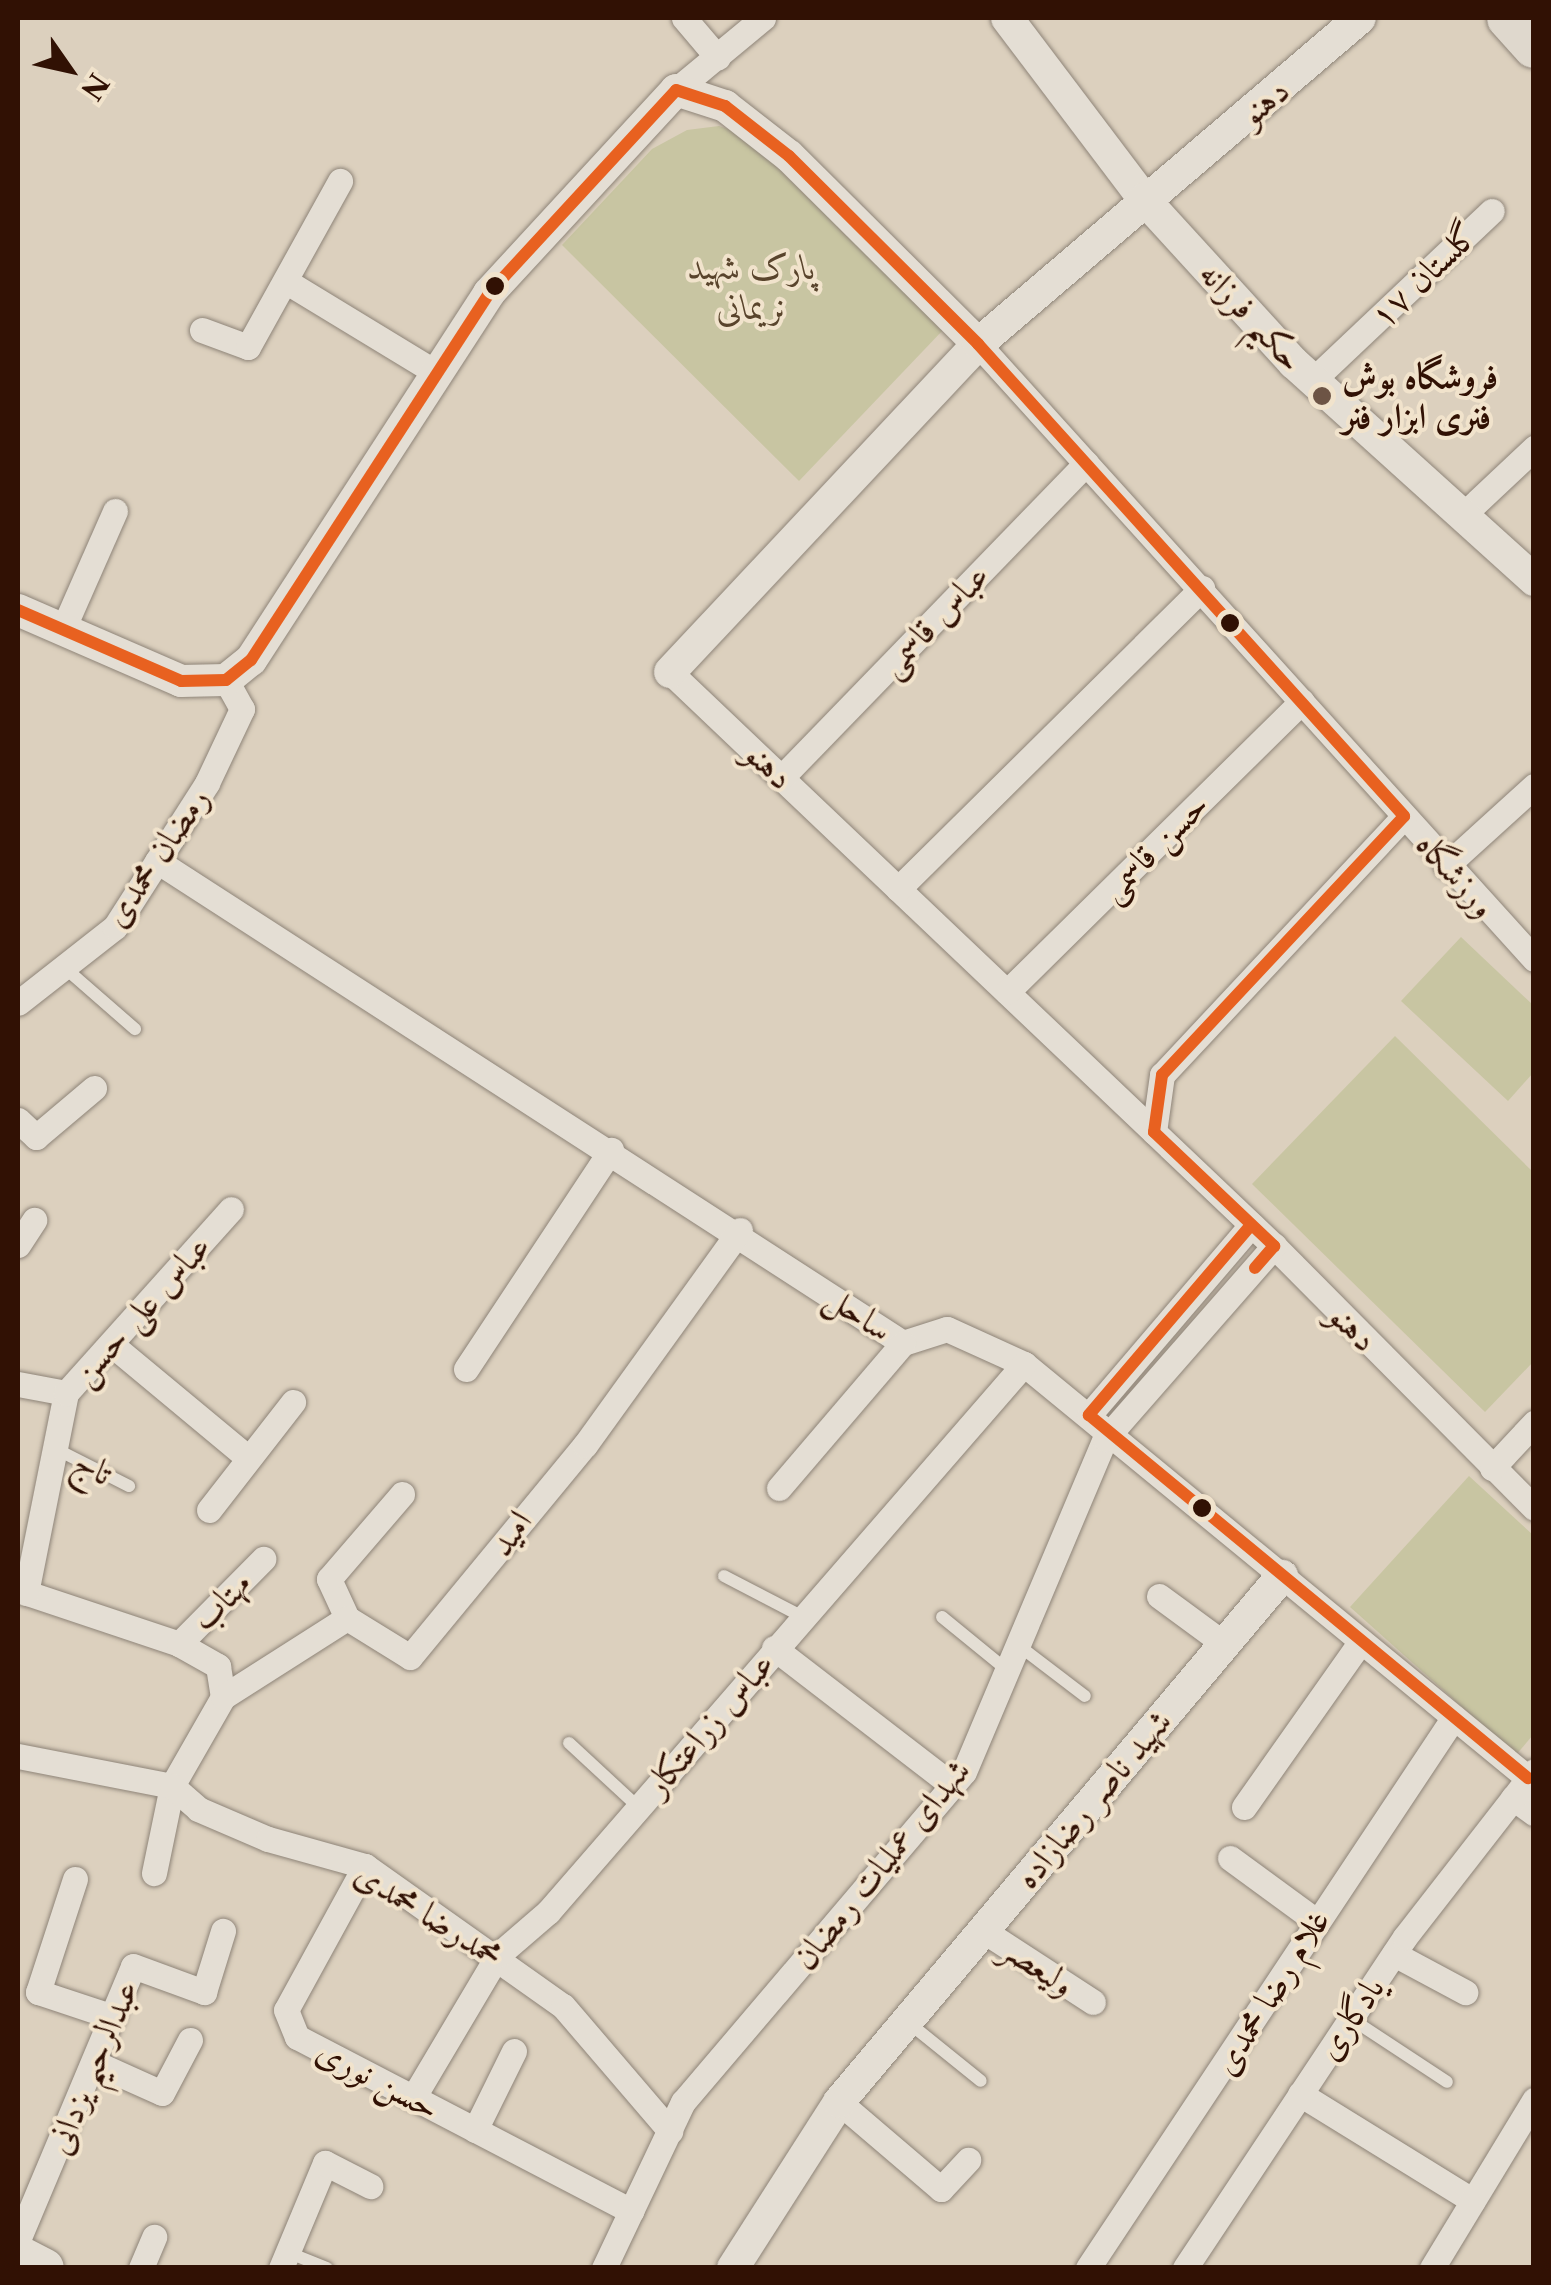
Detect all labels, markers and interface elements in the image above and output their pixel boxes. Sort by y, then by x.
north arrow [20,20,120,120]
text: N [74,67,116,106]
street label: دهنو [1231,69,1297,135]
street label: گلستان ۱۷ [1361,213,1487,337]
park label: پارک شهید نریمانی [688,246,816,328]
street label: حکیم فرزانه [1191,252,1313,380]
unlabelled marker [485,276,505,296]
place label: فروشگاه بوش فنری ابزار فنر [1342,355,1498,437]
marker: فروشگاه بوش فنری ابزار فنر [1311,385,1333,407]
street label: عباس قاسمی [870,555,998,685]
unlabelled marker [1220,613,1240,633]
street label: دهنو [736,732,802,798]
street label: رمضان محمدی [94,779,218,935]
street label: حسن قاسمی [1091,784,1217,910]
street label: ورزشگاه [1407,824,1505,926]
street label: عباس علی حسن [63,1226,219,1394]
street label: ساحل [818,1276,900,1350]
street label: دهنو [1320,1294,1386,1360]
street label: تاج [67,1440,119,1494]
unlabelled marker [1192,1498,1212,1518]
street label: امید [480,1502,540,1564]
street label: مهتاب [182,1562,260,1640]
street label: عباس زراعتکار [635,1643,783,1805]
street label: شهید ناصر رضازاده [1006,1701,1180,1897]
street label: شهدای عملیات رمضان [783,1750,979,1978]
street label: محمدرضا محمدی [347,1852,511,1976]
street label: غلام رضا محمدی [1204,1901,1338,2083]
street label: ولیعصر [994,1927,1082,2005]
street label: یادگاری [1307,1968,1393,2068]
street label: عبدالرحیم یزدانی [37,1974,147,2160]
street label: حسن نوری [309,2029,447,2129]

